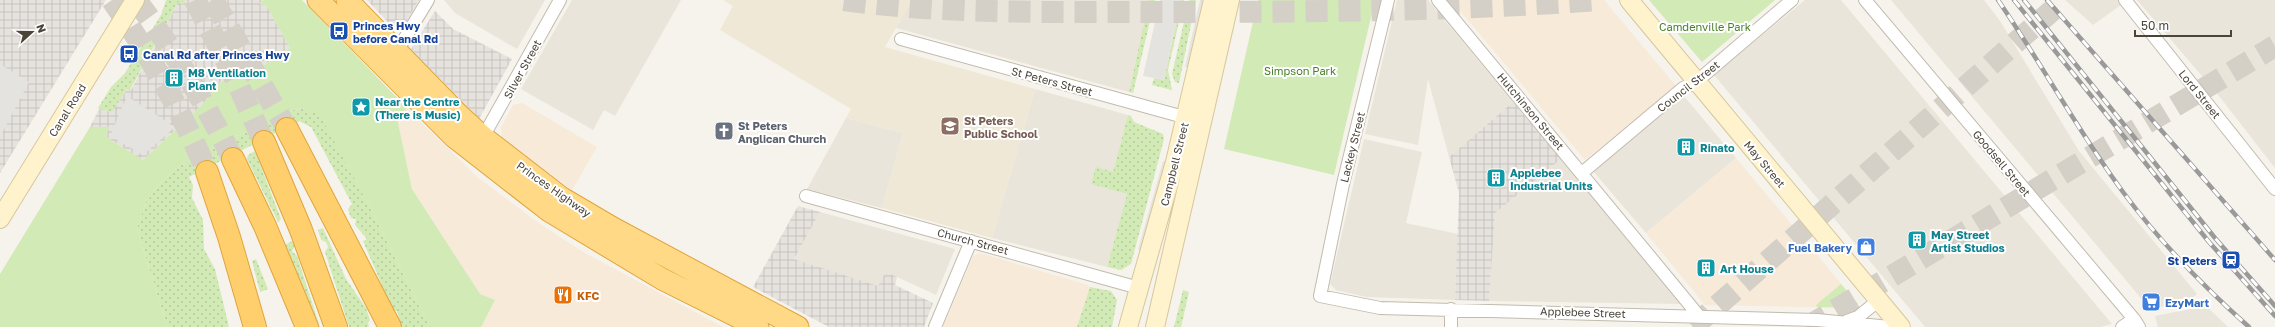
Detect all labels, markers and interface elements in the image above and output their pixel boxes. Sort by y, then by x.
north arrow [12,12,52,52]
scale bar [2135,12,2231,38]
text: 50 m [2141,18,2169,33]
place label: Princes Hwy before Canal Rd [353,19,438,45]
bus stop icon: Princes Hwy before Canal Rd [328,20,350,42]
park label: Camdenville Park [1659,20,1751,33]
text: N [34,22,49,34]
street label: Silver Street [501,37,543,101]
bus stop icon: Canal Rd after Princes Hwy [118,43,140,65]
place label: Canal Rd after Princes Hwy [143,48,290,61]
street label: Council Street [1654,58,1722,114]
street label: St Peters Street [1010,64,1094,98]
park label: Simpson Park [1264,64,1336,77]
place label: M8 Ventilation Plant [188,66,266,92]
building icon: M8 Ventilation Plant [163,67,185,89]
street label: Lord Street [2176,67,2224,121]
street label: Hutchinson Street [1495,70,1567,152]
street label: Canal Road [46,81,88,139]
place label: Near the Centre (There is Music) [375,95,461,121]
place icon: Near the Centre (There is Music) [350,96,372,118]
street label: Lackey Street [1337,110,1367,184]
place label: St Peters Public School [964,114,1038,140]
school or university icon: St Peters Public School [939,115,961,137]
place label: St Peters Anglican Church [738,119,826,145]
church icon: St Peters Anglican Church [713,120,735,142]
street label: Campbell Street [1157,121,1191,207]
street label: Goodsell Street [1971,127,2033,199]
building icon: Rinato [1675,136,1697,158]
street label: May Street [1742,138,1788,190]
place label: Rinato [1700,141,1735,154]
street label: Princes Highway [514,159,594,219]
place label: Applebee Industrial Units [1510,166,1593,192]
building icon: Applebee Industrial Units [1485,167,1507,189]
street label: Church Street [936,225,1010,257]
place label: May Street Artist Studios [1931,228,2005,254]
building icon: May Street Artist Studios [1906,229,1928,251]
shop icon: Fuel Bakery [1855,236,1877,258]
place label: Fuel Bakery [1788,241,1852,254]
station icon: St Peters [2220,249,2242,271]
place label: St Peters [2168,254,2217,267]
building icon: Art House [1695,257,1717,279]
place label: Art House [1720,262,1774,275]
restaurant icon: KFC [552,284,574,306]
place label: KFC [577,289,600,302]
supermarket icon: EzyMart [2140,291,2162,313]
place label: EzyMart [2165,296,2210,309]
street label: Applebee Street [1540,304,1626,320]

